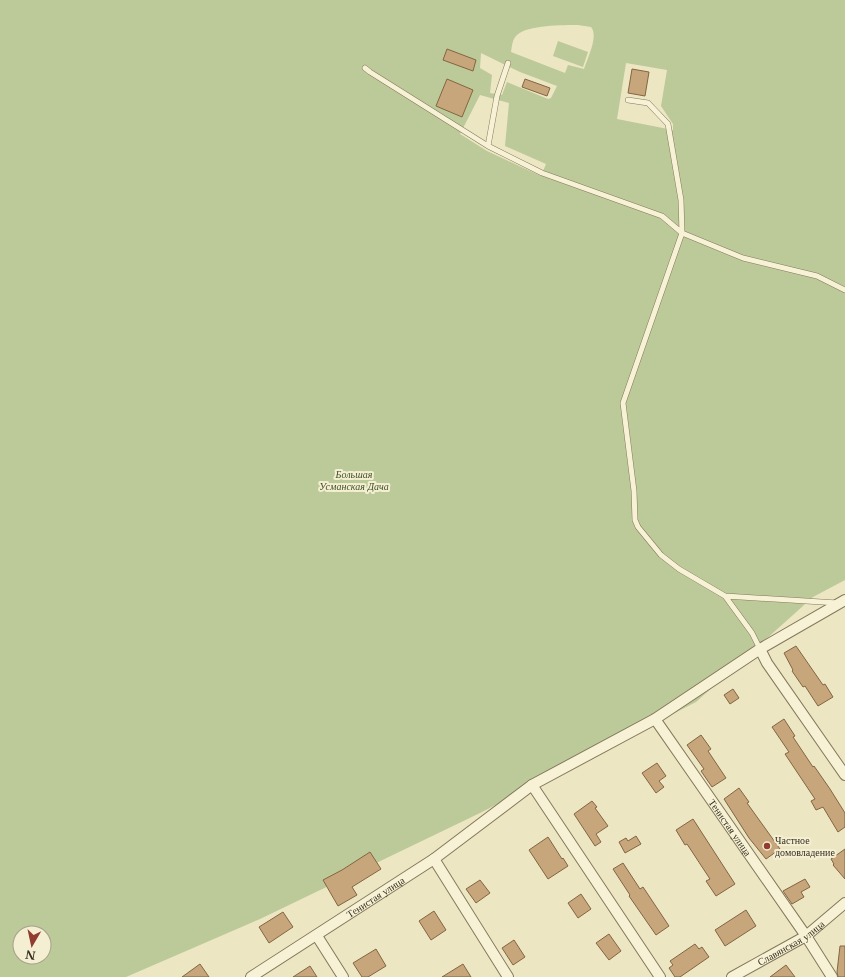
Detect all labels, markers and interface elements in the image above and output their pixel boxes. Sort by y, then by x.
park label: Большая Усманская Дача [319,468,389,493]
street label: Тенистая улица [706,796,755,859]
place label: Частное домовладение [775,834,835,859]
marker: Частное домовладение [762,841,772,851]
street label: Тенистая улица [344,873,407,920]
street label: Славянская улица [755,917,827,968]
north arrow [12,925,52,965]
text: N [24,947,37,963]

